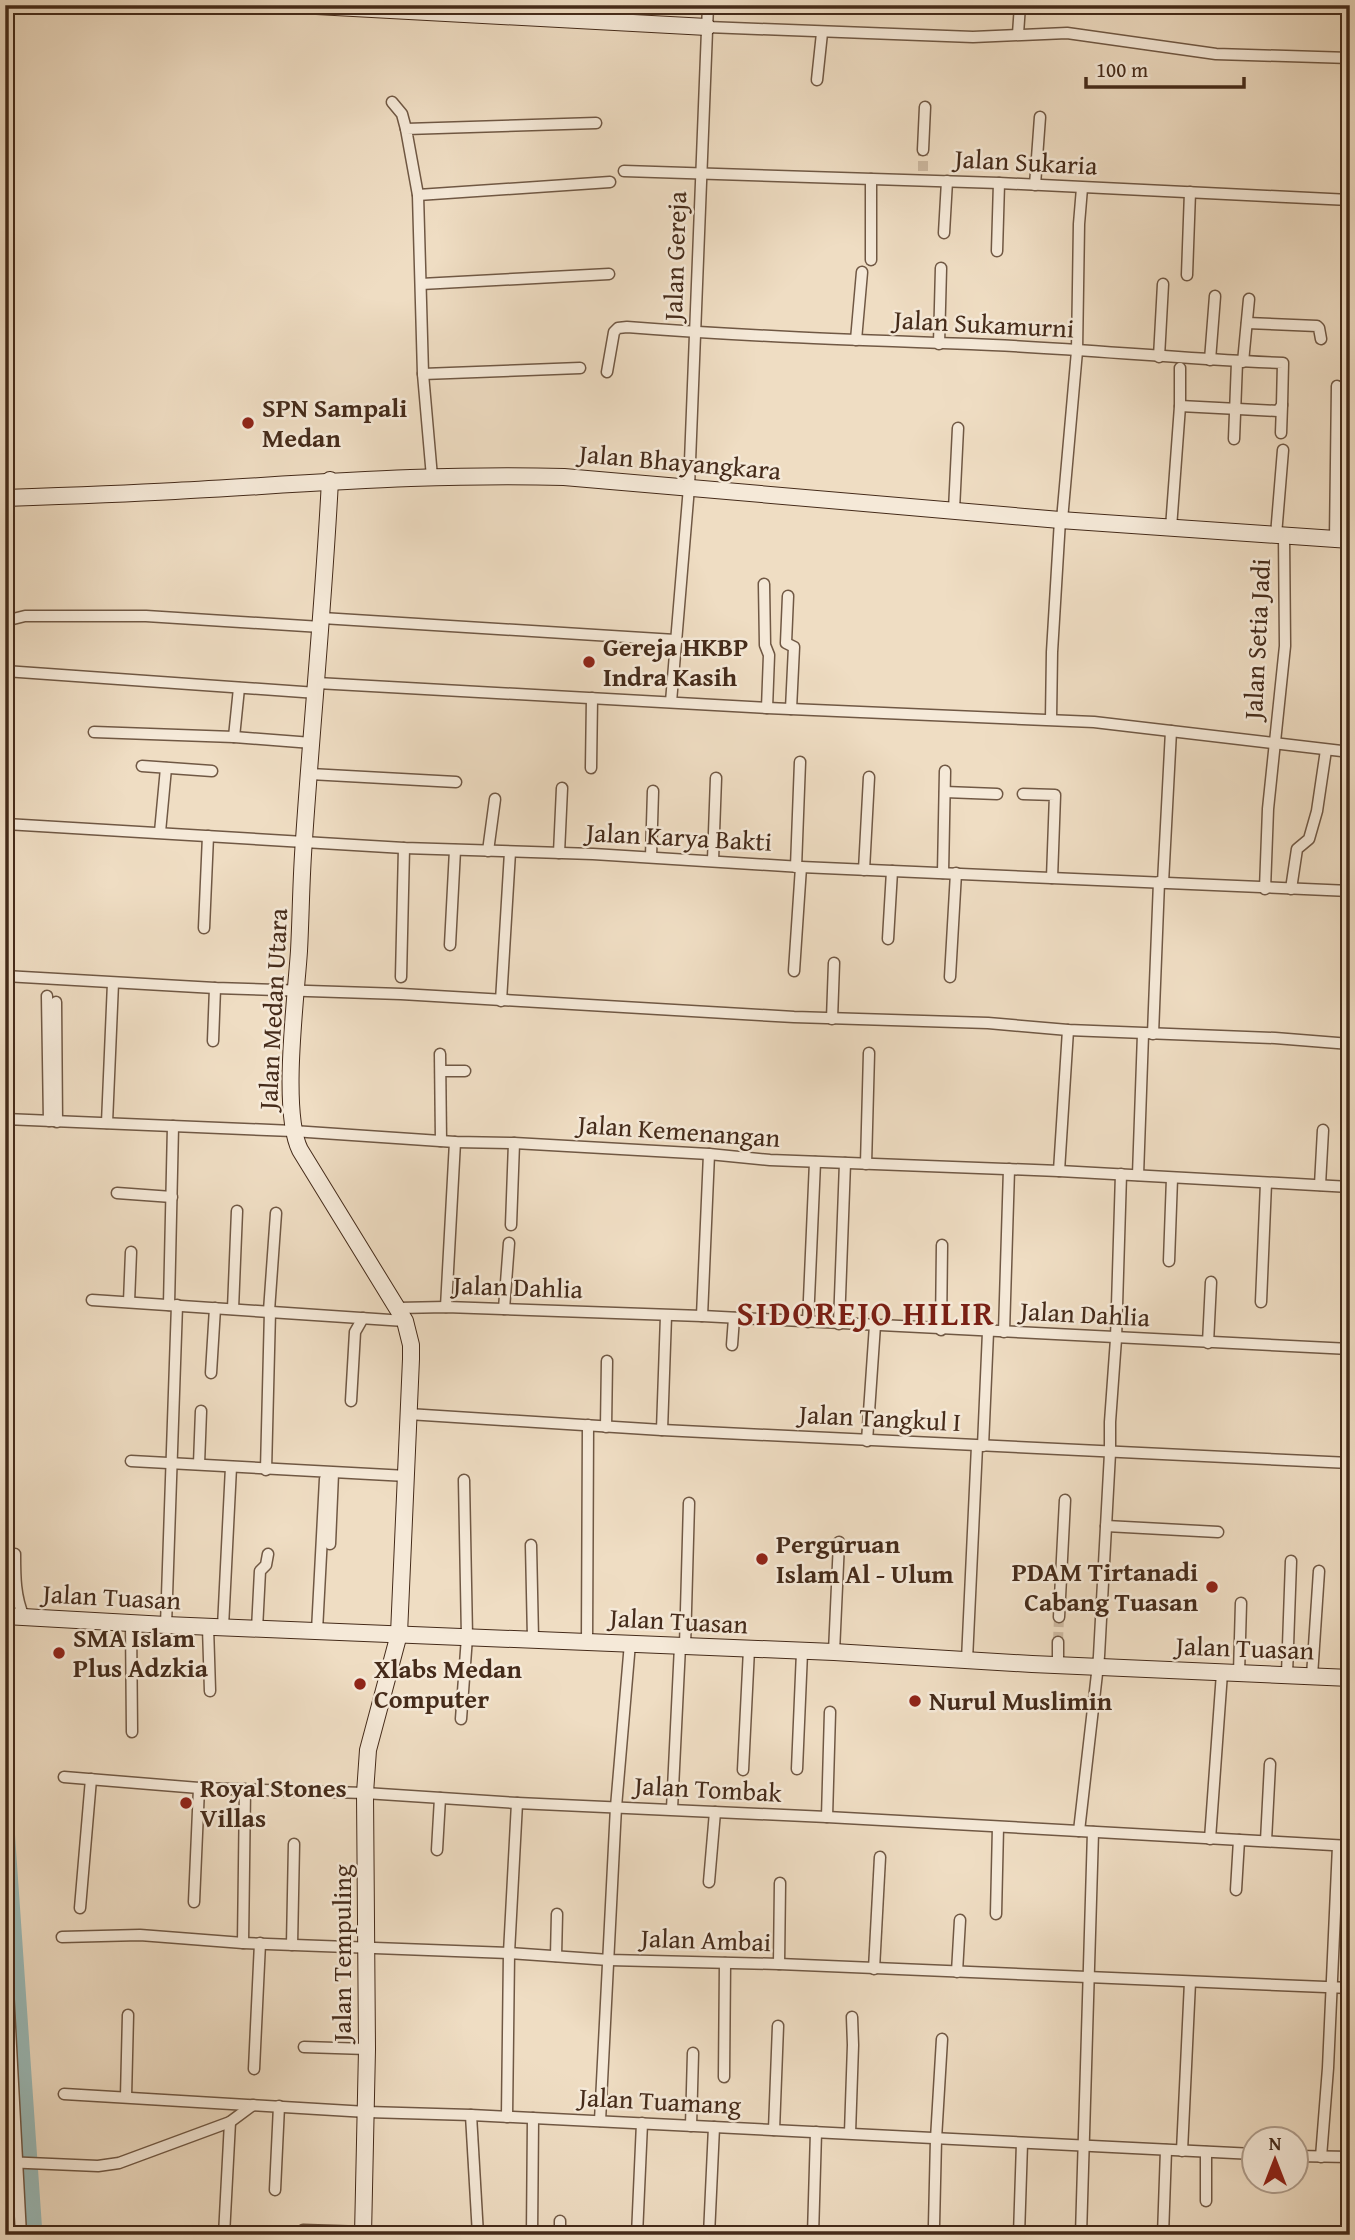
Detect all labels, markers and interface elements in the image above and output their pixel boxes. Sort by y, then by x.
scale bar [1086,46,1243,90]
text: 100 m [1096,54,1148,85]
street label: Jalan Sukaria [951,138,1099,185]
street label: Jalan Gereja [653,190,696,324]
street label: Jalan Sukamurni [890,299,1075,348]
place label: SPN Sampali Medan [262,388,407,457]
marker: SPN Sampali Medan [240,415,256,431]
street label: Jalan Bhayangkara [574,433,783,490]
street label: Jalan Setia Jadi [1233,557,1280,724]
place label: Gereja HKBP Indra Kasih [603,627,748,696]
marker: Gereja HKBP Indra Kasih [581,654,597,670]
street label: Jalan Karya Bakti [582,812,773,861]
street label: Jalan Medan Utara [248,907,297,1114]
street label: Jalan Kemenangan [574,1104,782,1157]
street label: Jalan Dahlia [449,1265,584,1308]
district label: SIDOREJO HILIR [737,1289,995,1337]
street label: Jalan Dahlia [1016,1290,1152,1336]
street label: Jalan Tangkul I [795,1394,962,1441]
place label: Perguruan Islam Al - Ulum [776,1524,954,1593]
marker: Perguruan Islam Al - Ulum [754,1551,770,1567]
place label: PDAM Tirtanadi Cabang Tuasan [1012,1552,1199,1621]
street label: Jalan Tuasan [39,1573,183,1620]
marker: PDAM Tirtanadi Cabang Tuasan [1204,1579,1220,1595]
street label: Jalan Tuasan [606,1597,750,1644]
place label: SMA Islam Plus Adzkia [73,1618,209,1687]
street label: Jalan Tuasan [1172,1625,1315,1669]
marker: SMA Islam Plus Adzkia [51,1645,67,1661]
place label: Xlabs Medan Computer [374,1649,522,1718]
marker: Xlabs Medan Computer [352,1676,368,1692]
place label: Nurul Muslimin [929,1681,1113,1720]
marker: Nurul Muslimin [907,1693,923,1709]
street label: Jalan Tombak [630,1765,783,1812]
place label: Royal Stones Villas [200,1768,347,1837]
marker: Royal Stones Villas [178,1795,194,1811]
street label: Jalan Tempuling [322,1864,361,2045]
street label: Jalan Ambai [637,1918,772,1961]
street label: Jalan Tuamang [575,2077,742,2124]
north arrow [1240,2124,1310,2194]
text: N [1269,2129,1282,2157]

